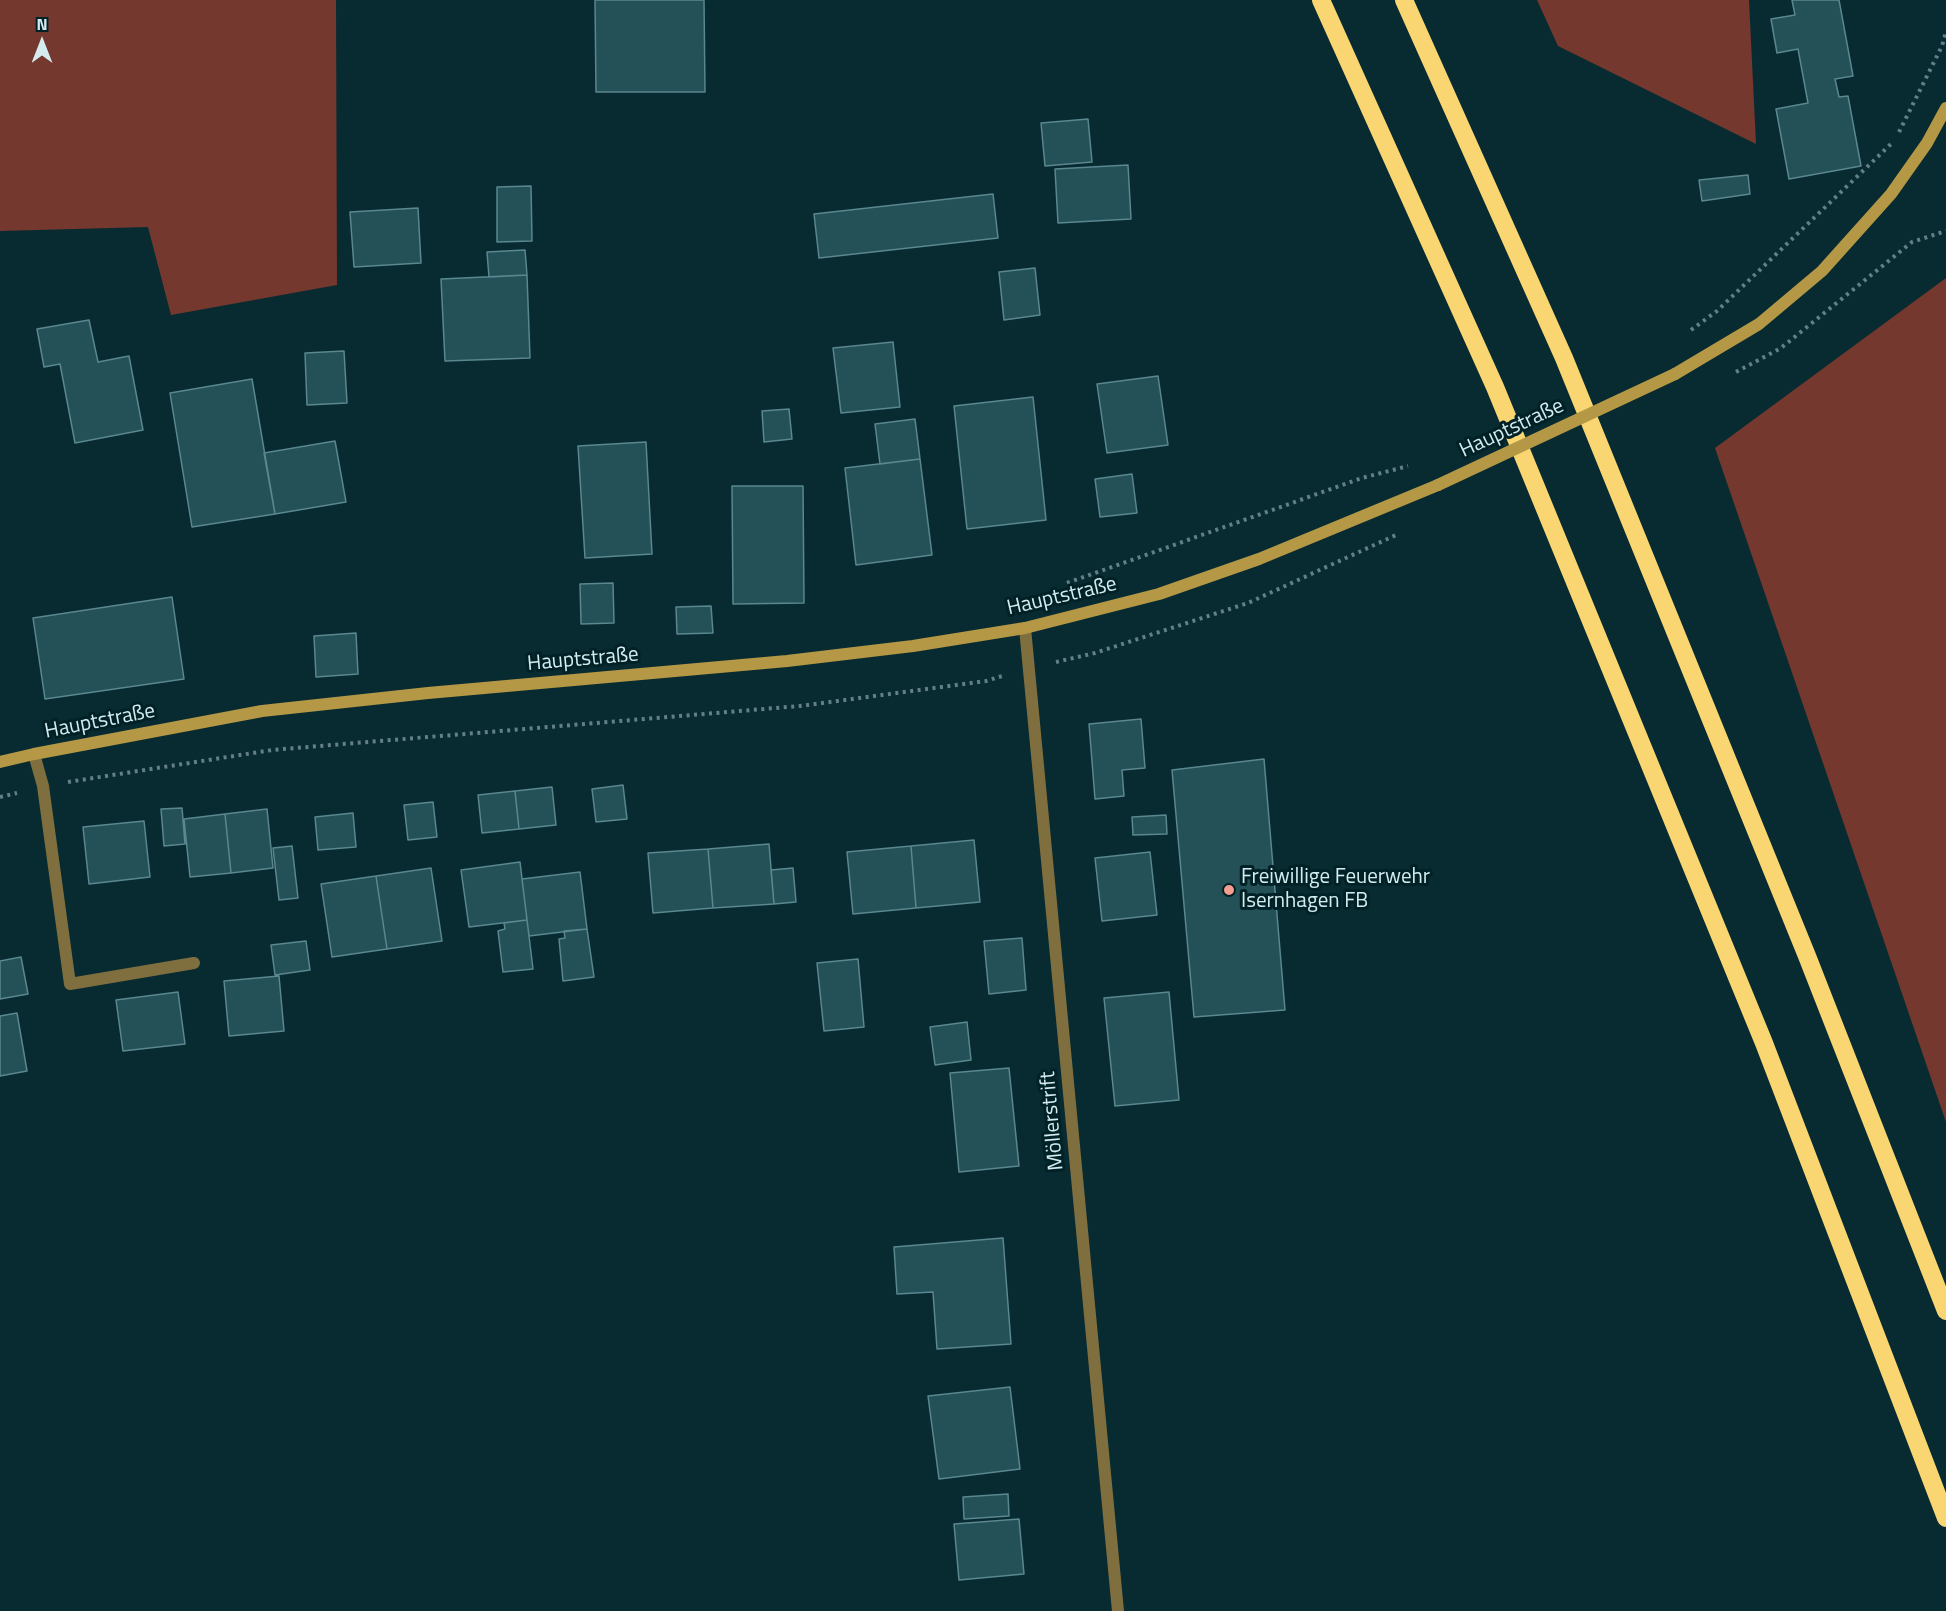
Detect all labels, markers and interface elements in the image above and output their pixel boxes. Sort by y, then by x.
north arrow [12,12,72,72]
text: N [36,12,48,36]
street label: Hauptstraße [1456,394,1568,464]
street label: Hauptstraße [1005,572,1119,622]
street label: Hauptstraße [526,643,640,677]
street label: Hauptstraße [43,699,157,745]
place label: Freiwillige Feuerwehr Isernhagen FB [1241,865,1430,915]
marker: Freiwillige Feuerwehr Isernhagen FB [1222,883,1236,897]
street label: Möllerstrift [1036,1070,1070,1172]

